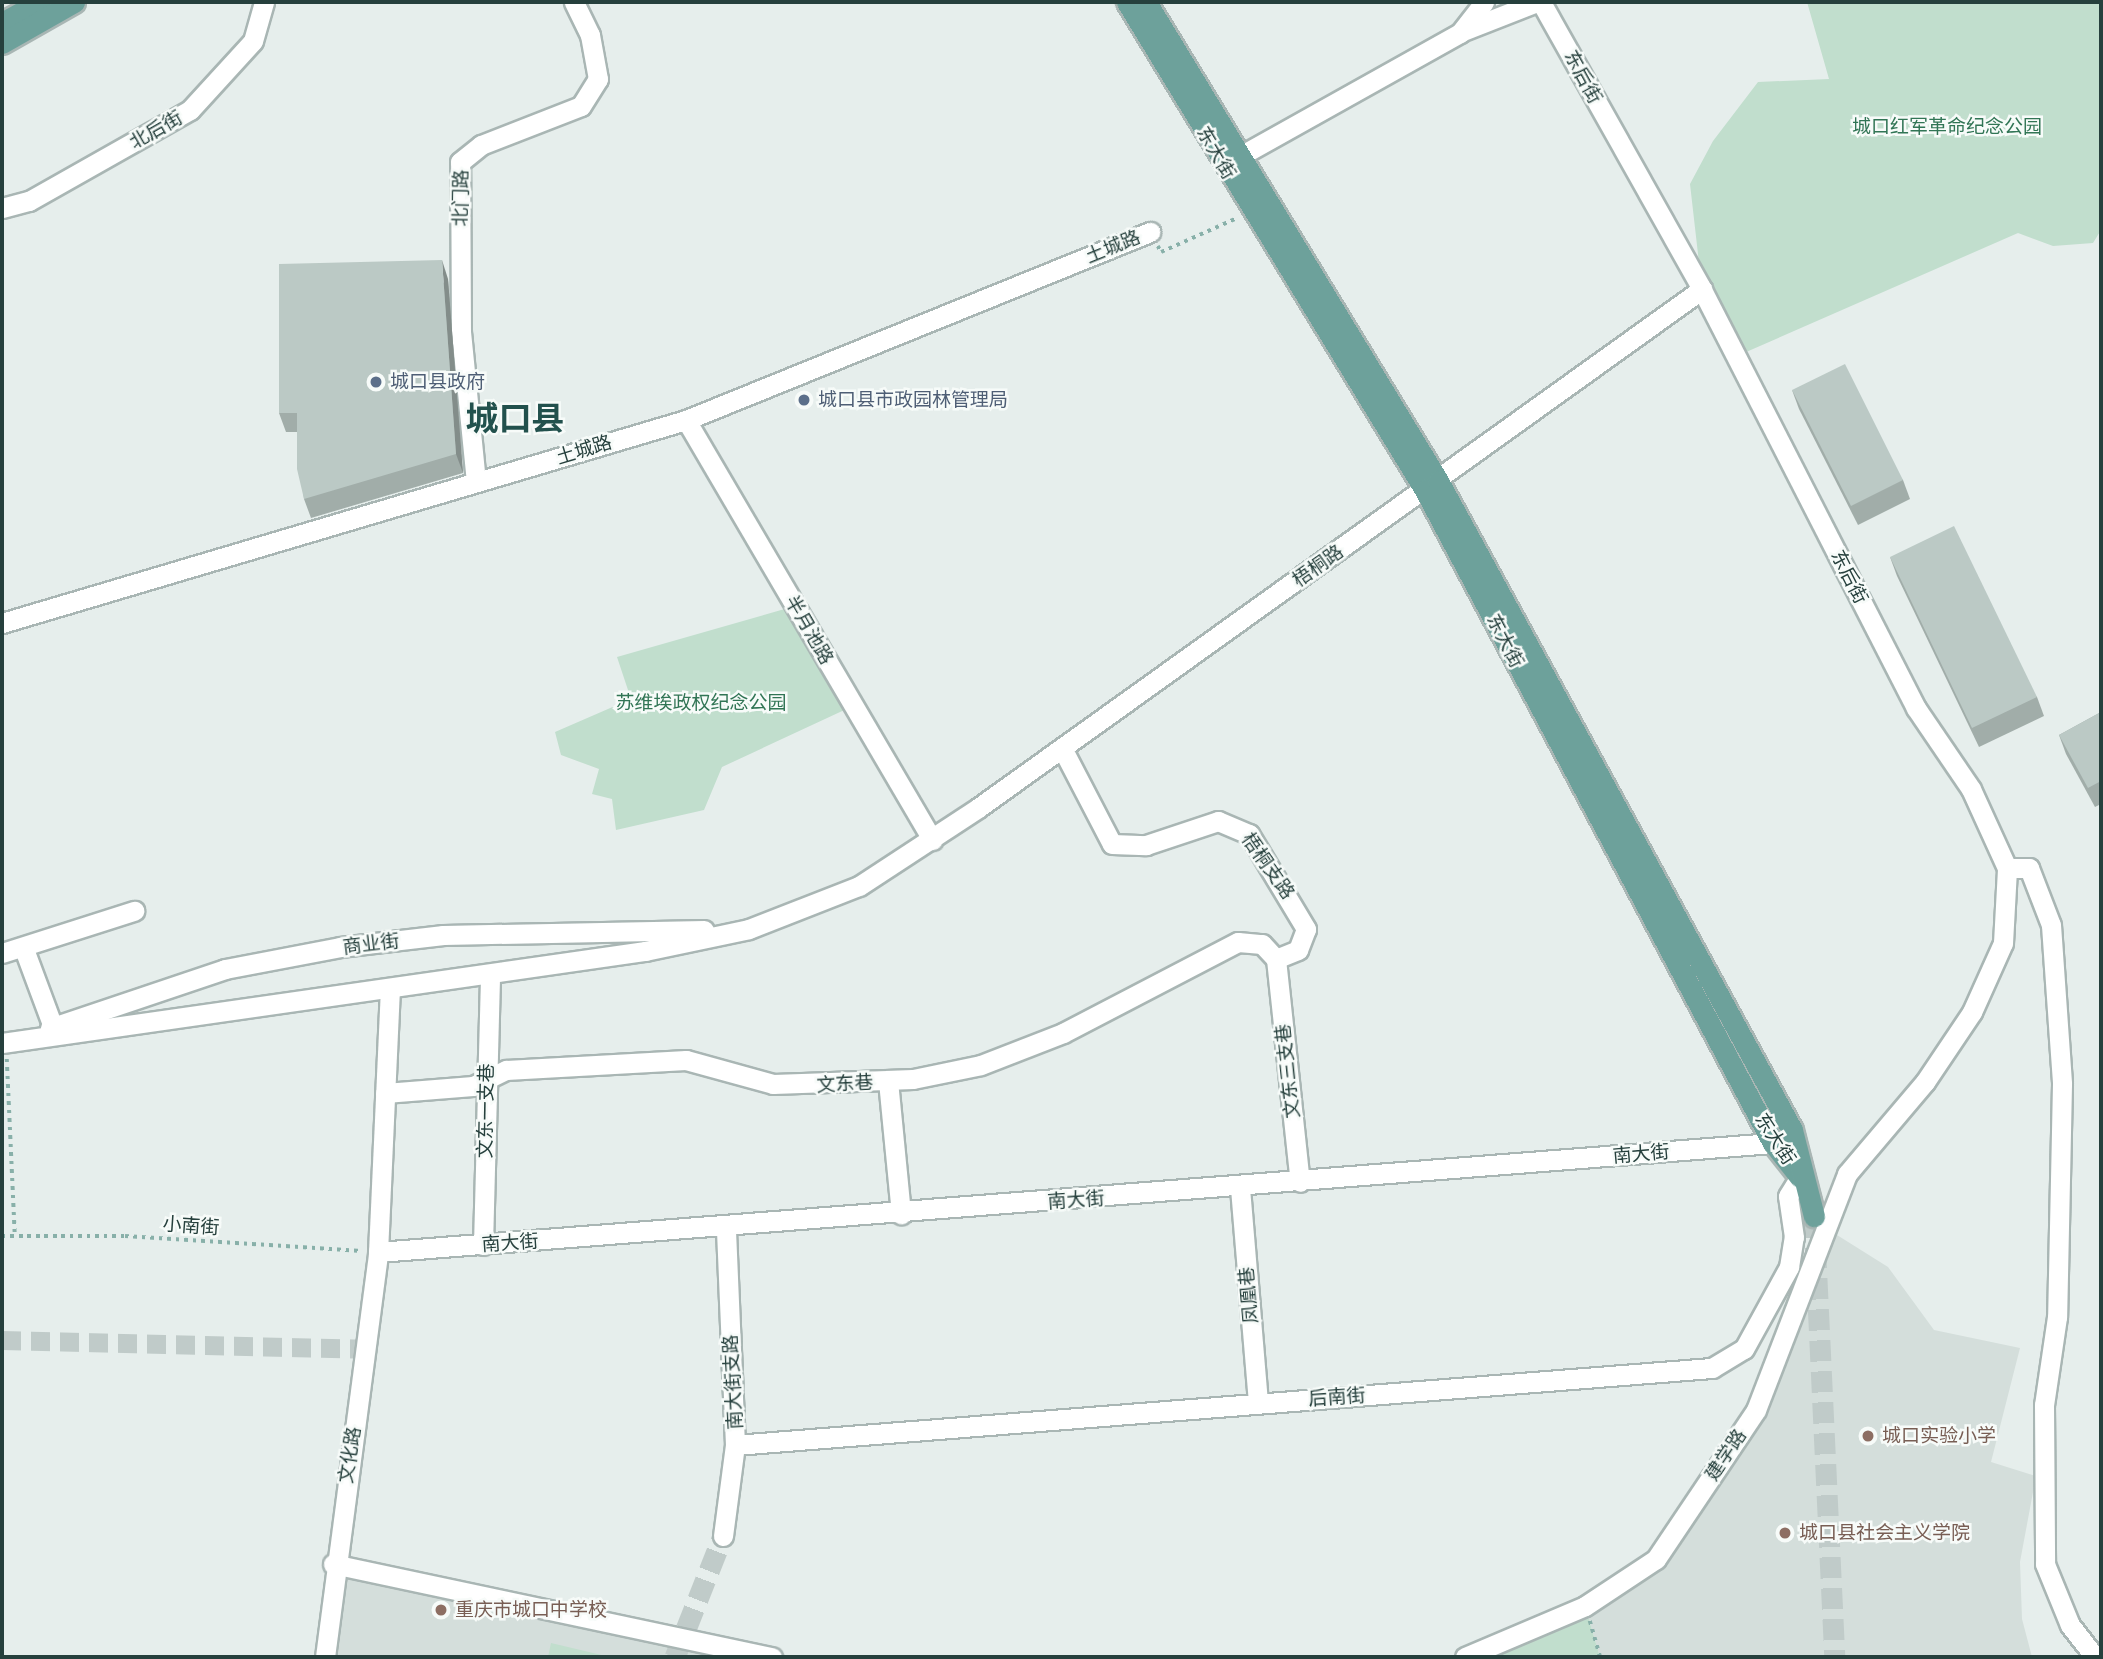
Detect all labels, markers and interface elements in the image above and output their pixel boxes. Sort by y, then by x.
street label: 东后街 [1559,47,1607,107]
street label: 北后街 [126,106,186,154]
park label: 城口红军革命纪念公园 [1852,116,2042,138]
street label: 东大街 [1192,123,1240,183]
street label: 北门路 [449,169,473,227]
street label: 土城路 [1082,226,1144,268]
place label: 城口县政府 [390,371,485,393]
marker: 城口县政府 [368,374,384,390]
place label: 城口县市政园林管理局 [818,389,1008,411]
marker: 城口县市政园林管理局 [796,392,812,408]
district label: 城口县 [466,399,564,439]
street label: 土城路 [553,431,615,469]
street label: 梧桐路 [1288,540,1348,592]
street label: 东后街 [1826,546,1872,608]
street label: 半月池路 [780,591,838,669]
street label: 东大街 [1482,610,1528,672]
park label: 苏维埃政权纪念公园 [616,692,786,714]
street label: 梧桐支路 [1237,828,1299,904]
street label: 商业街 [341,929,401,959]
street label: 文东三支巷 [1272,1023,1304,1119]
street label: 文东一支巷 [474,1063,498,1159]
street label: 文东巷 [816,1071,874,1097]
street label: 东大街 [1750,1109,1800,1169]
street label: 南大街 [1612,1140,1670,1168]
street label: 南大街 [1047,1187,1105,1213]
street label: 小南街 [162,1213,220,1239]
street label: 南大街 [481,1230,539,1256]
street label: 凤凰巷 [1235,1266,1263,1324]
street label: 南大街支路 [719,1334,747,1430]
street label: 后南街 [1308,1384,1366,1410]
street label: 文化路 [334,1425,366,1485]
street label: 建学路 [1701,1425,1751,1485]
place label: 城口实验小学 [1882,1425,1996,1447]
marker: 城口实验小学 [1860,1428,1876,1444]
place label: 城口县社会主义学院 [1799,1522,1970,1544]
marker: 城口县社会主义学院 [1777,1525,1793,1541]
place label: 重庆市城口中学校 [455,1599,607,1621]
marker: 重庆市城口中学校 [433,1602,449,1618]

